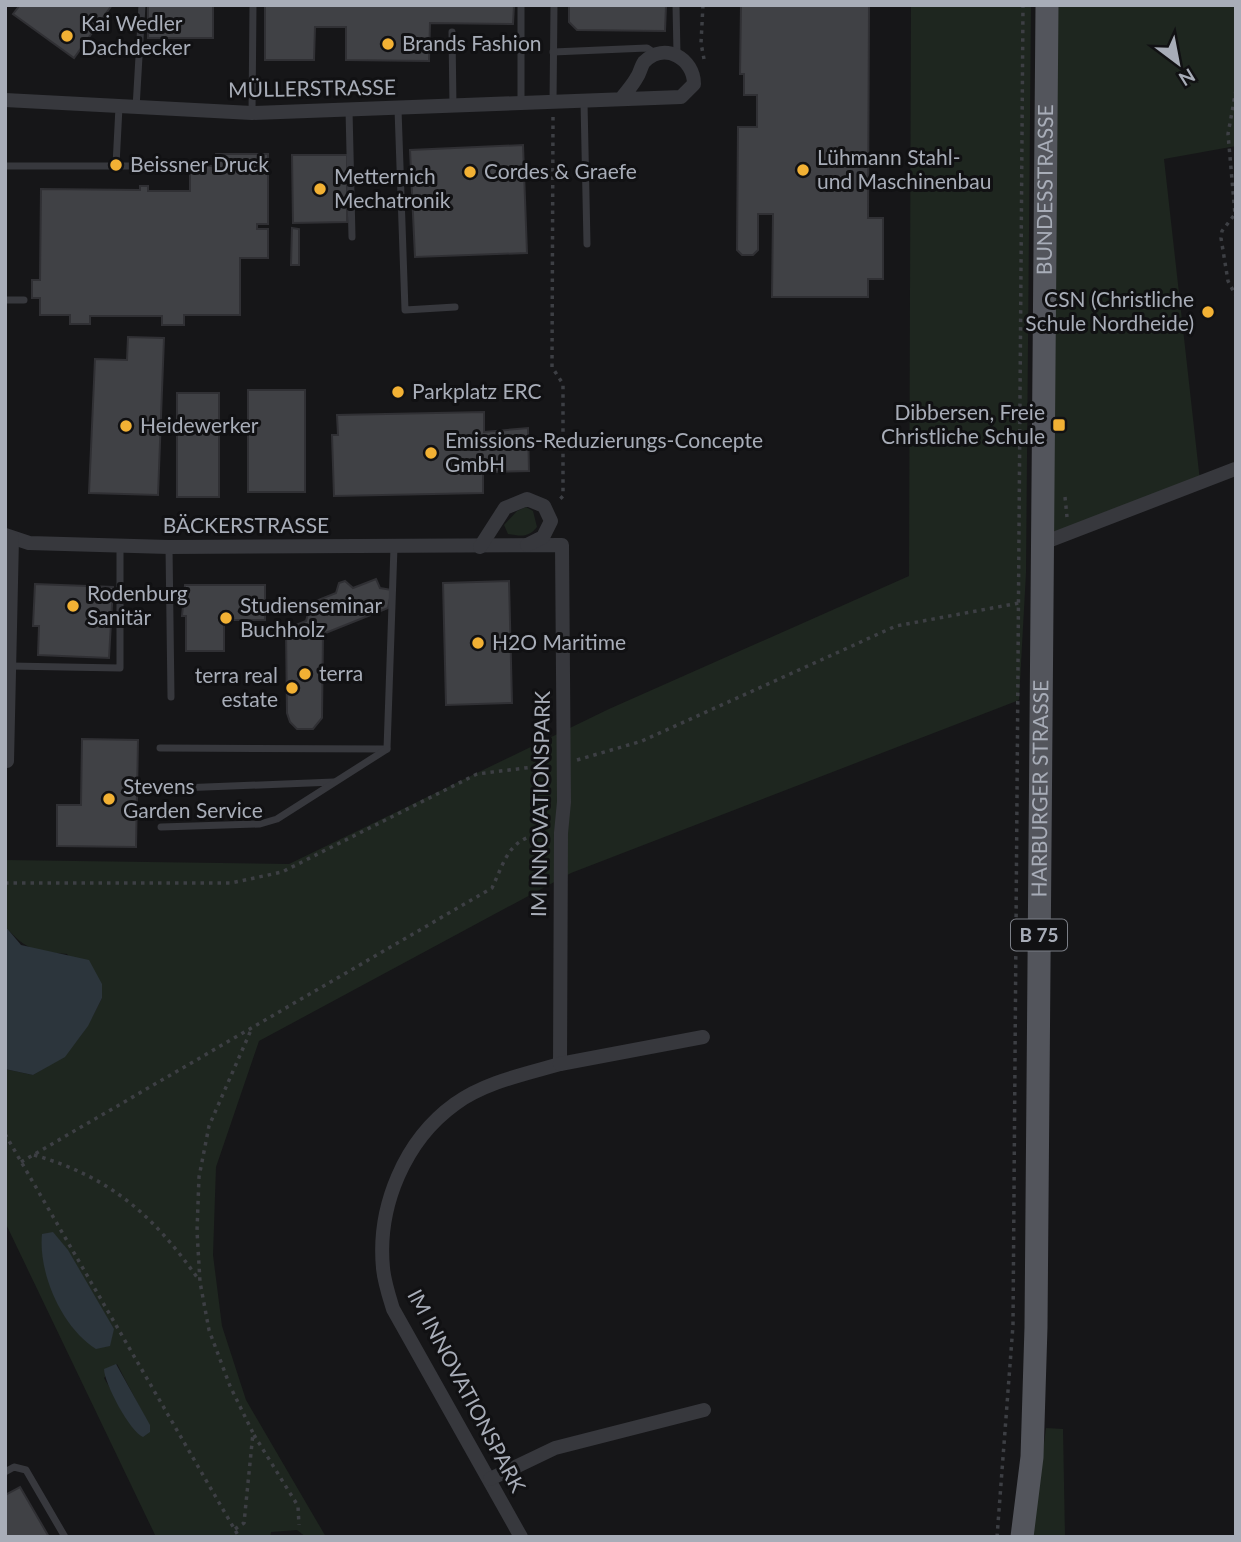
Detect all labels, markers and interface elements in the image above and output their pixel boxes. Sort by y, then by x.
place label: Kai Wedler Dachdecker [81,10,191,59]
marker: Kai Wedler Dachdecker [59,28,75,44]
north arrow [1143,28,1213,98]
place label: Brands Fashion [402,30,542,55]
marker: Brands Fashion [380,36,396,52]
text: N [1175,64,1200,91]
street label: MÜLLERSTRASSE [228,74,396,101]
street label: BUNDESSTRASSE [1031,104,1057,275]
place label: Lühmann Stahl- und Maschinenbau [817,144,992,193]
place label: Beissner Druck [130,151,269,176]
marker: Beissner Druck [108,157,124,173]
place label: Cordes & Graefe [484,158,637,183]
marker: Lühmann Stahl- und Maschinenbau [795,162,811,178]
place label: Metternich Mechatronik [334,163,451,212]
marker: Cordes & Graefe [462,164,478,180]
marker: Metternich Mechatronik [312,181,328,197]
place label: CSN (Christliche Schule Nordheide) [1025,286,1194,335]
marker: CSN (Christliche Schule Nordheide) [1200,304,1216,320]
place label: Parkplatz ERC [412,378,542,403]
marker: Parkplatz ERC [390,384,406,400]
place label: Dibbersen, Freie Christliche Schule [881,399,1045,448]
place label: Heidewerker [140,412,259,437]
marker: Dibbersen, Freie Christliche Schule [1051,417,1067,433]
marker: Heidewerker [118,418,134,434]
place label: Emissions-Reduzierungs-Concepte GmbH [445,427,763,476]
marker: Emissions-Reduzierungs-Concepte GmbH [423,445,439,461]
street label: BÄCKERSTRASSE [163,512,329,537]
place label: Rodenburg Sanitär [87,580,188,629]
place label: Studienseminar Buchholz [240,592,382,641]
marker: Rodenburg Sanitär [65,598,81,614]
marker: Studienseminar Buchholz [218,610,234,626]
place label: H2O Maritime [492,629,626,654]
marker: H2O Maritime [470,635,486,651]
place label: terra [319,660,363,685]
place label: terra real estate [195,662,278,711]
marker: terra [297,666,313,682]
marker: terra real estate [284,680,300,696]
street label: HARBURGER STRASSE [1026,680,1052,898]
street label: IM INNOVATIONSPARK [525,691,554,917]
place label: Stevens Garden Service [123,773,263,822]
marker: Stevens Garden Service [101,791,117,807]
road number: B 75 [1011,920,1067,951]
street label: IM INNOVATIONSPARK [403,1285,532,1496]

